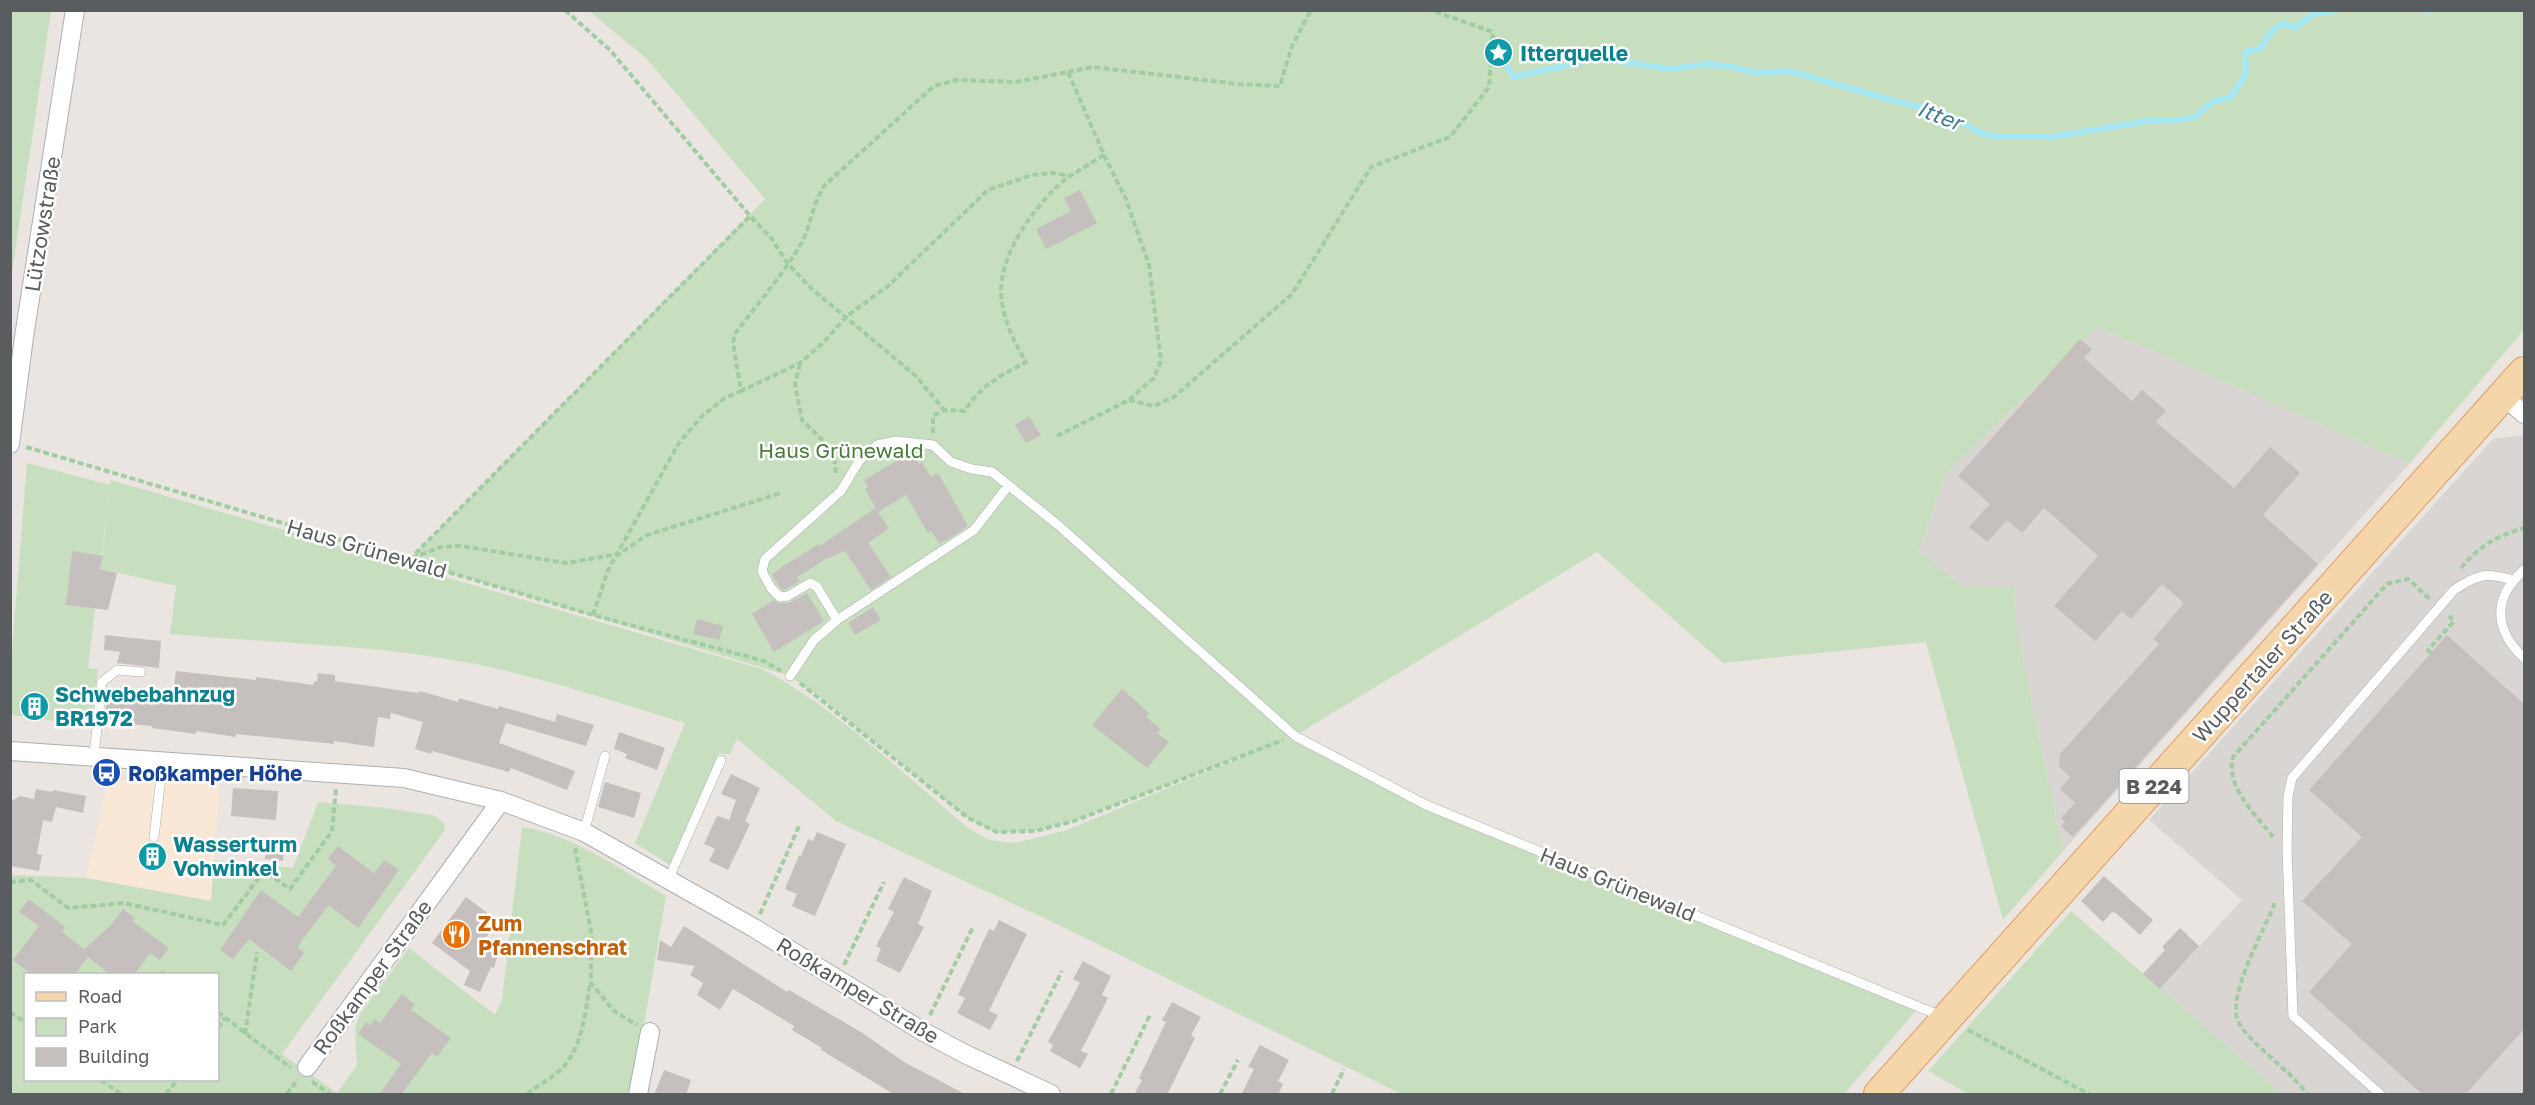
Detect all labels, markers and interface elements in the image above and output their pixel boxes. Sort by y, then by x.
place icon: Itterquelle [1483,37,1515,69]
place label: Itterquelle [1520,40,1628,66]
water label: Itter [1914,94,1969,137]
street label: Lützowstraße [18,154,66,294]
park label: Haus Grünewald [758,437,924,463]
street label: Haus Grünewald [284,513,450,583]
street label: Wuppertaler Straße [2186,584,2338,748]
place label: Schwebebahnzug BR1972 [55,681,235,731]
building icon: Schwebebahnzug BR1972 [18,690,50,722]
bus stop icon: Roßkamper Höhe [91,757,123,789]
place label: Roßkamper Höhe [128,760,302,786]
road number: B 224 [2120,769,2188,803]
place label: Wasserturm Vohwinkel [173,831,297,881]
building icon: Wasserturm Vohwinkel [136,840,168,872]
street label: Haus Grünewald [1536,841,1700,927]
street label: Roßkamper Straße [307,894,437,1060]
place label: Zum Pfannenschrat [478,910,627,960]
restaurant icon: Zum Pfannenschrat [441,919,473,951]
street label: Roßkamper Straße [772,931,944,1049]
legend [24,973,219,1081]
text: Road [78,985,122,1007]
text: Park [78,1015,117,1037]
text: Building [78,1045,149,1067]

